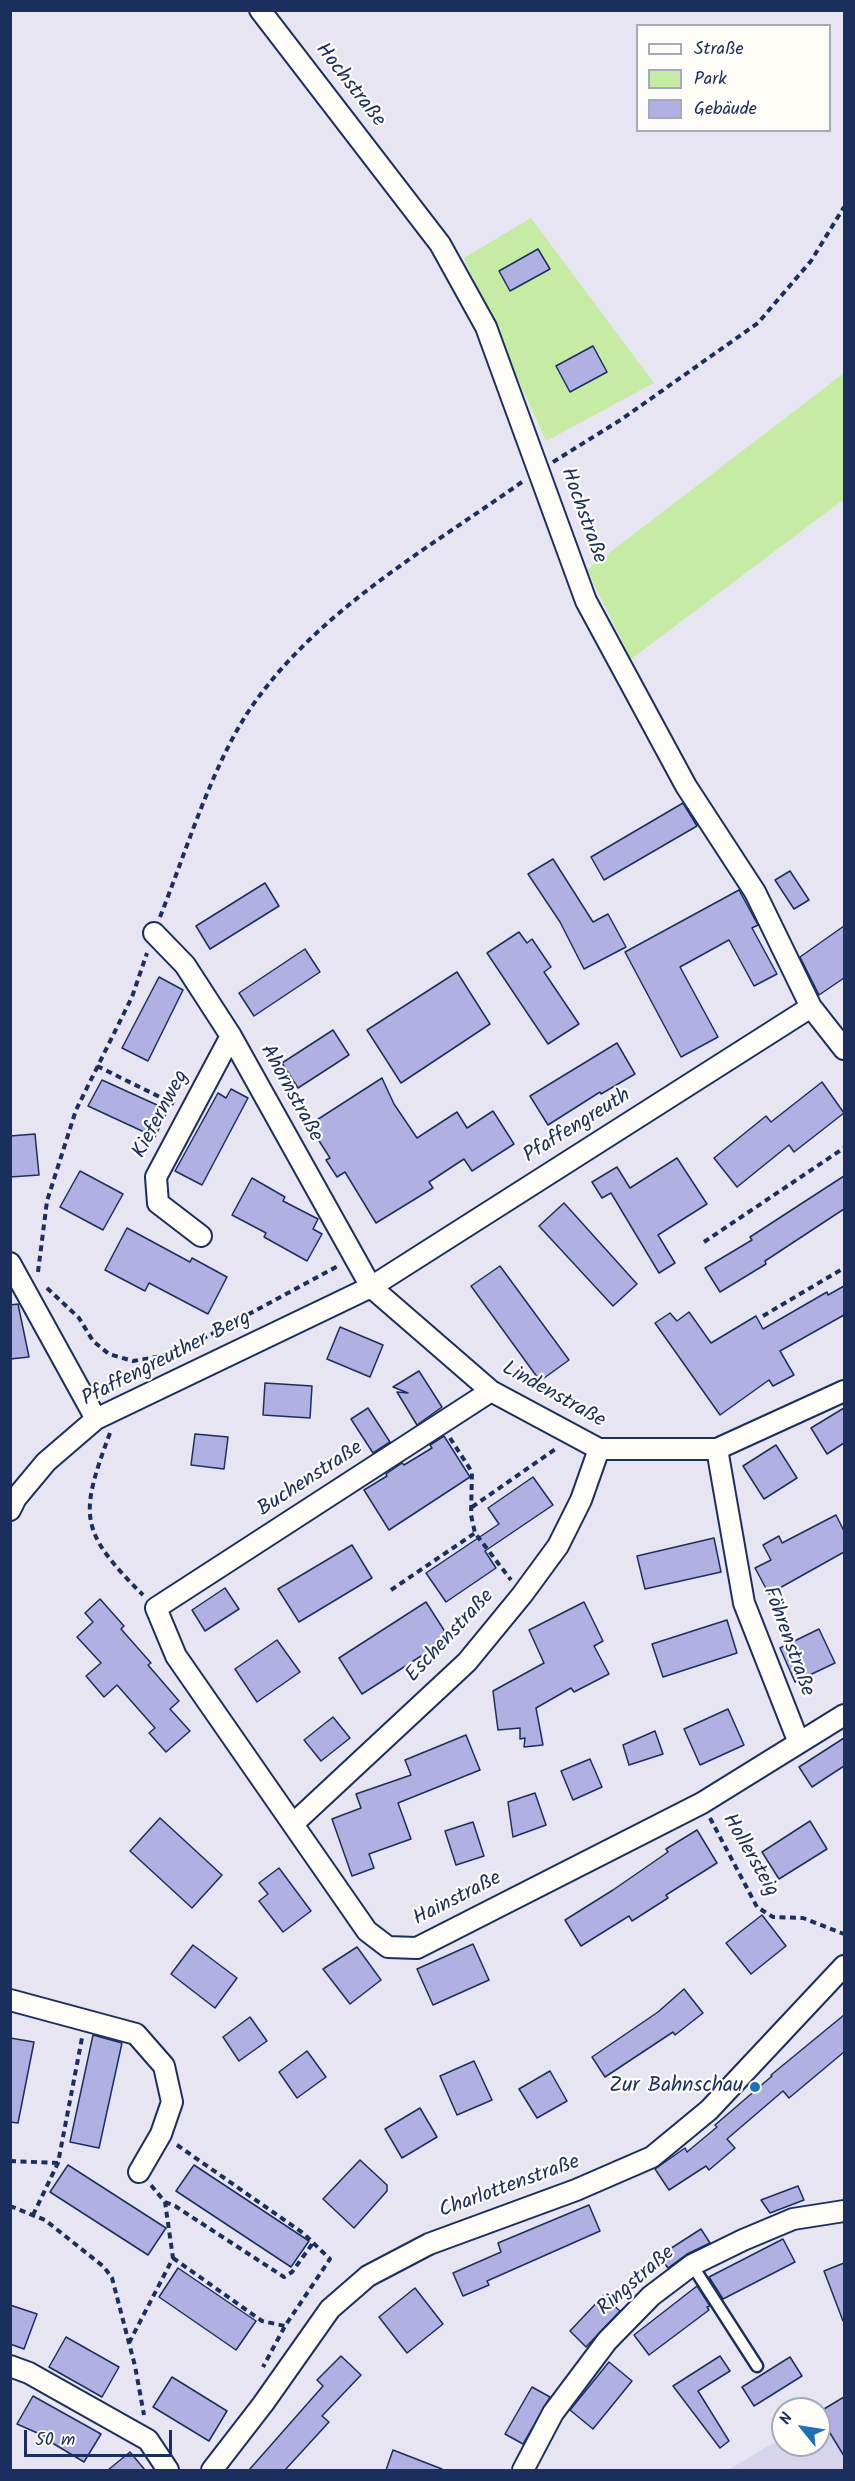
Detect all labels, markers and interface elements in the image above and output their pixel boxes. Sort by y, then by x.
legend [636,24,831,132]
text: Straße [694,35,744,64]
street label: Hochstraße [308,39,390,133]
text: Park [694,65,727,94]
text: Gebäude [694,95,757,124]
street label: Hochstraße [553,465,611,567]
street label: Ahornstraße [253,1041,327,1147]
street label: Kiefernweg [128,1067,196,1163]
street label: Pfaffengreuth [520,1084,636,1170]
street label: Pfaffengreuther Berg [78,1307,256,1413]
street label: Lindenstraße [497,1357,609,1435]
street label: Buchenstraße [254,1437,368,1523]
street label: Föhrenstraße [756,1584,818,1700]
street label: Eschenstraße [402,1585,500,1689]
street label: Hollersteig [715,1810,783,1902]
street label: Hainstraße [410,1867,506,1933]
place label: Zur Bahnschau [609,2074,743,2100]
marker: Zur Bahnschau [748,2080,762,2094]
street label: Charlottenstraße [436,2151,584,2225]
street label: Ringstraße [593,2242,681,2322]
north arrow [771,2397,831,2457]
text: N [773,2408,800,2429]
scale bar [27,2418,176,2456]
text: 50 m [35,2426,75,2455]

